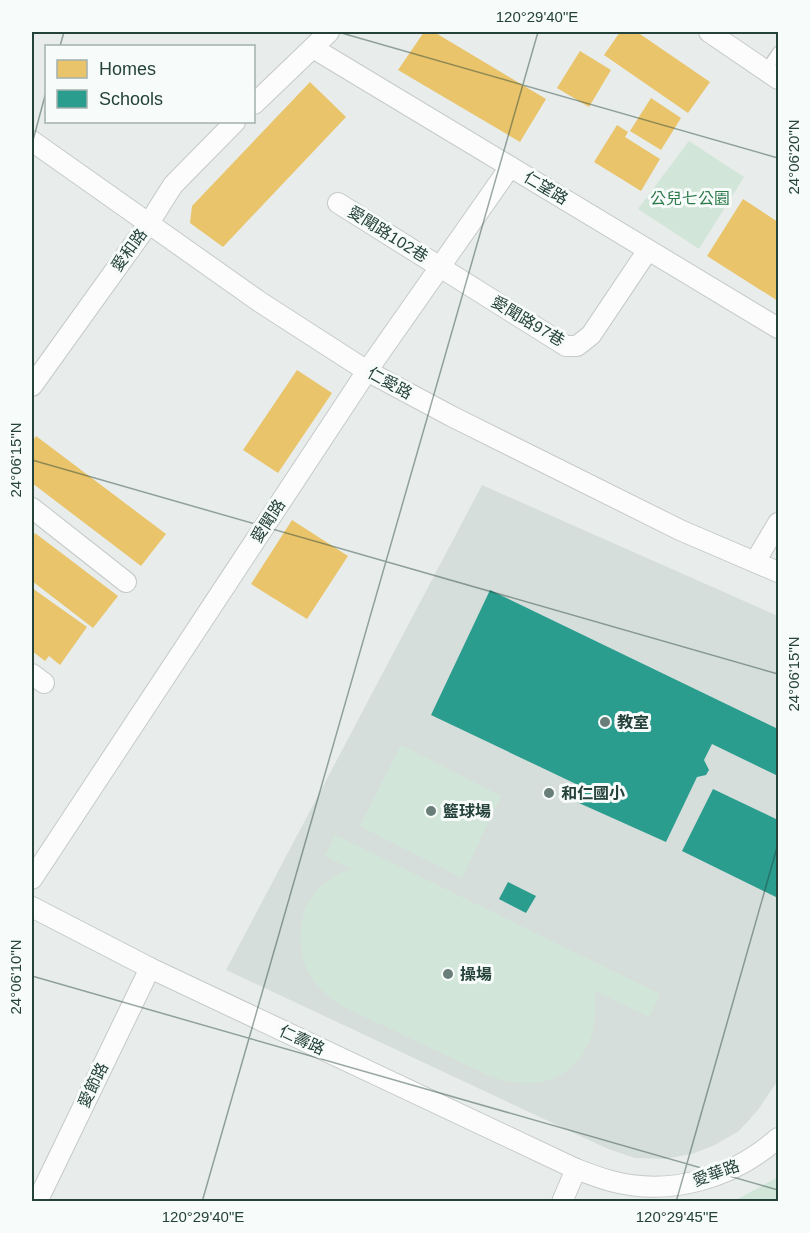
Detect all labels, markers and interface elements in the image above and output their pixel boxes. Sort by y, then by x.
text: 120°29'40"E [496,8,578,25]
legend [45,45,255,123]
text: Homes [99,59,156,79]
text: Schools [99,89,163,109]
text: 24°06'20"N [785,119,802,195]
street label: 仁望路 [521,167,571,208]
park label: 公兒七公園 [650,190,730,207]
street label: 愛聞路102巷 [345,203,431,265]
street label: 愛和路 [108,226,150,274]
street label: 愛聞路97巷 [489,293,567,349]
street label: 仁愛路 [365,364,415,402]
text: 24°06'15"N [7,422,24,498]
street label: 愛聞路 [248,496,288,546]
text: 24°06'15"N [785,636,802,712]
place label: 教室 [617,714,649,731]
marker: 教室 [598,715,612,729]
place label: 和仁國小 [561,785,625,802]
marker: 和仁國小 [542,786,556,800]
place label: 籃球場 [443,802,491,820]
marker: 籃球場 [424,804,438,818]
text: 24°06'10"N [7,939,24,1015]
place label: 操場 [460,966,492,983]
marker: 操場 [441,967,455,981]
street label: 仁壽路 [277,1022,327,1058]
street label: 愛節路 [75,1060,111,1110]
street label: 愛華路 [691,1157,741,1189]
text: 120°29'40"E [162,1208,244,1225]
text: 120°29'45"E [636,1208,718,1225]

